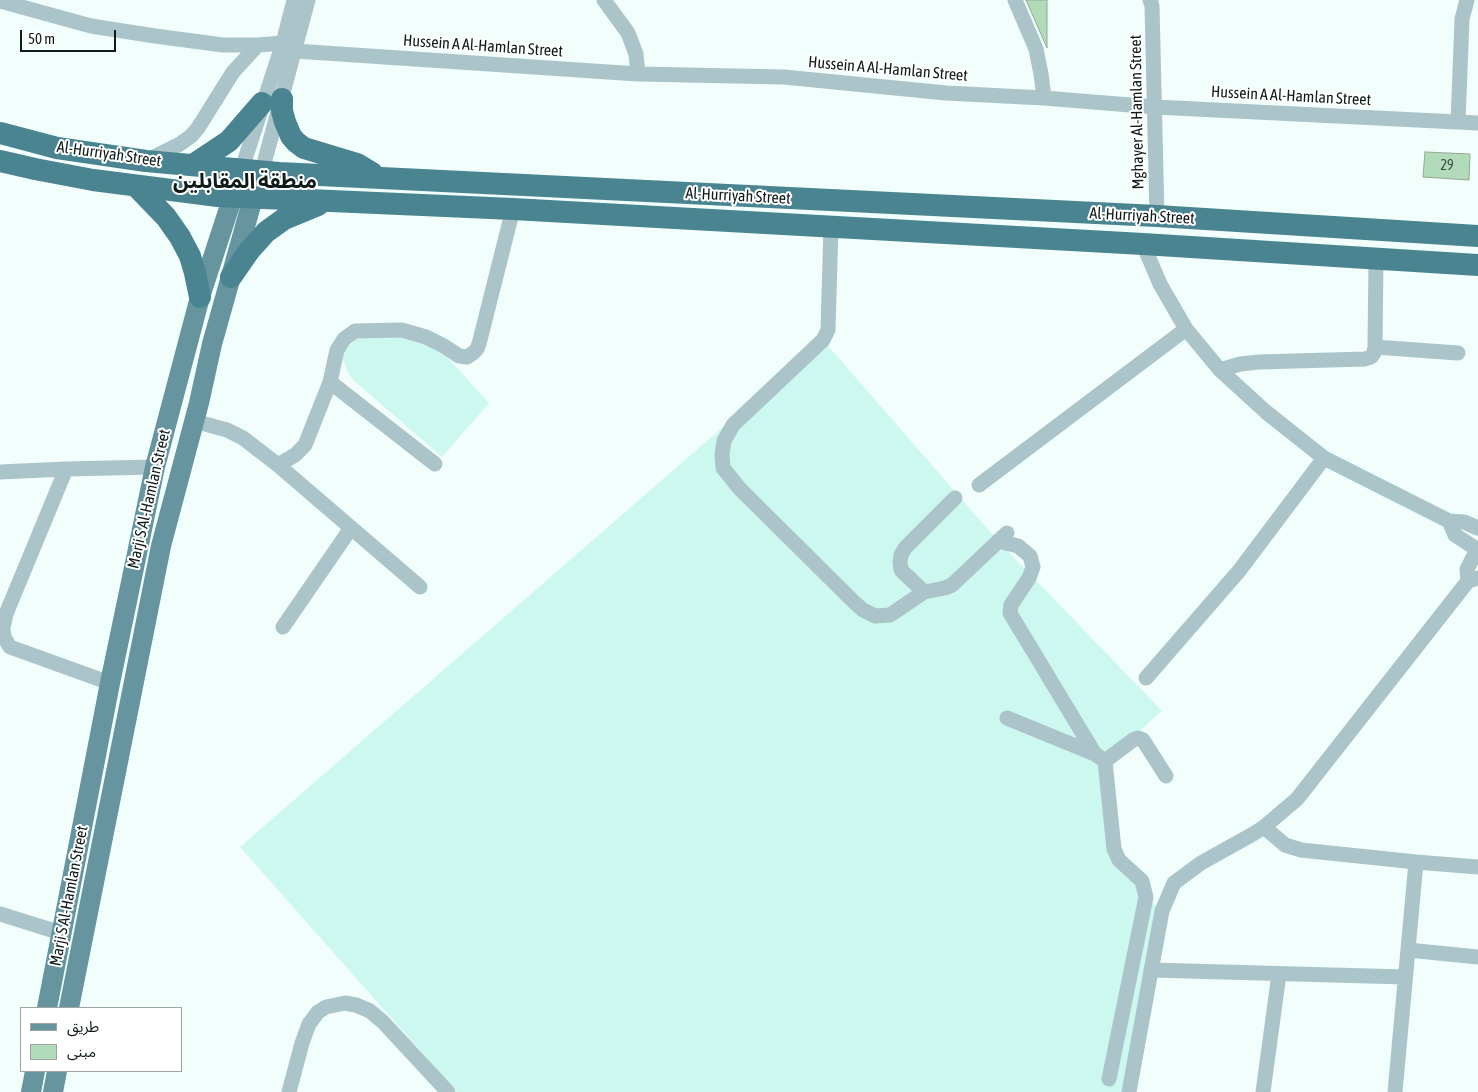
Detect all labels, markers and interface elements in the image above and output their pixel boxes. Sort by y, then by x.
scale bar [22,20,119,52]
text: 50 m [28,30,55,47]
street label: Hussein A Al-Hamlan Street [402,31,564,61]
street label: Mghayer Al-Hamlan Street [1126,35,1148,189]
street label: Hussein A Al-Hamlan Street [807,52,969,86]
street label: Hussein A Al-Hamlan Street [1210,82,1372,110]
street label: Al-Hurriyah Street [56,137,162,171]
house number: 29 [1440,158,1454,174]
district label: منطقة المقابلين [173,168,317,194]
street label: Al-Hurriyah Street [685,184,791,208]
street label: Al-Hurriyah Street [1089,204,1195,228]
street label: Marji S Al-Hamlan Street [124,427,174,571]
street label: Marji S Al-Hamlan Street [46,824,92,968]
legend [20,1007,182,1072]
text: طريق [67,1018,99,1035]
text: مبنى [67,1043,96,1060]

